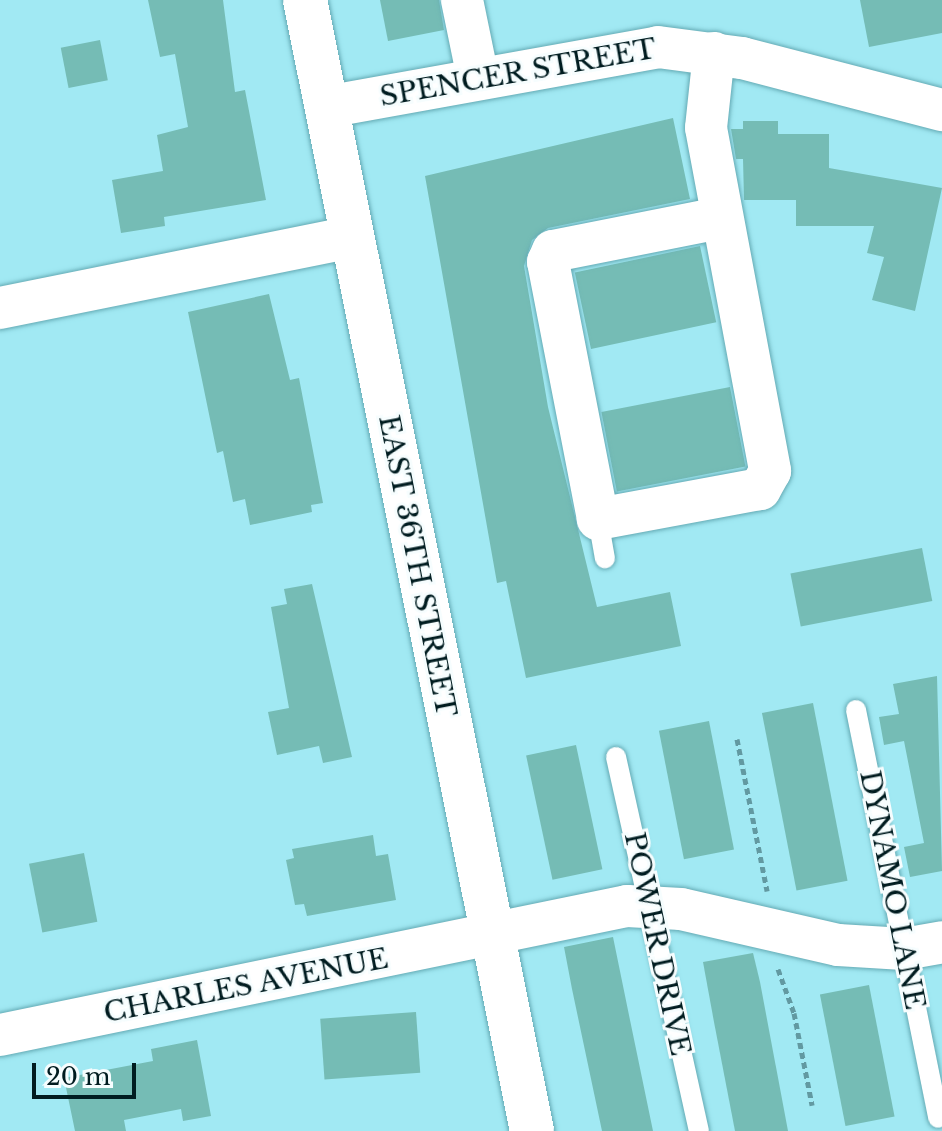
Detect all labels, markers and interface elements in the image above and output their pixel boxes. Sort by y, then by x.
street label: SPENCER STREET [377,32,659,114]
street label: EAST 36TH STREET [371,412,463,720]
street label: DYNAMO LANE [852,768,932,1012]
street label: POWER DRIVE [617,829,697,1059]
street label: CHARLES AVENUE [100,942,392,1030]
scale bar [36,1047,140,1097]
text: 20 m [46,1062,111,1091]

